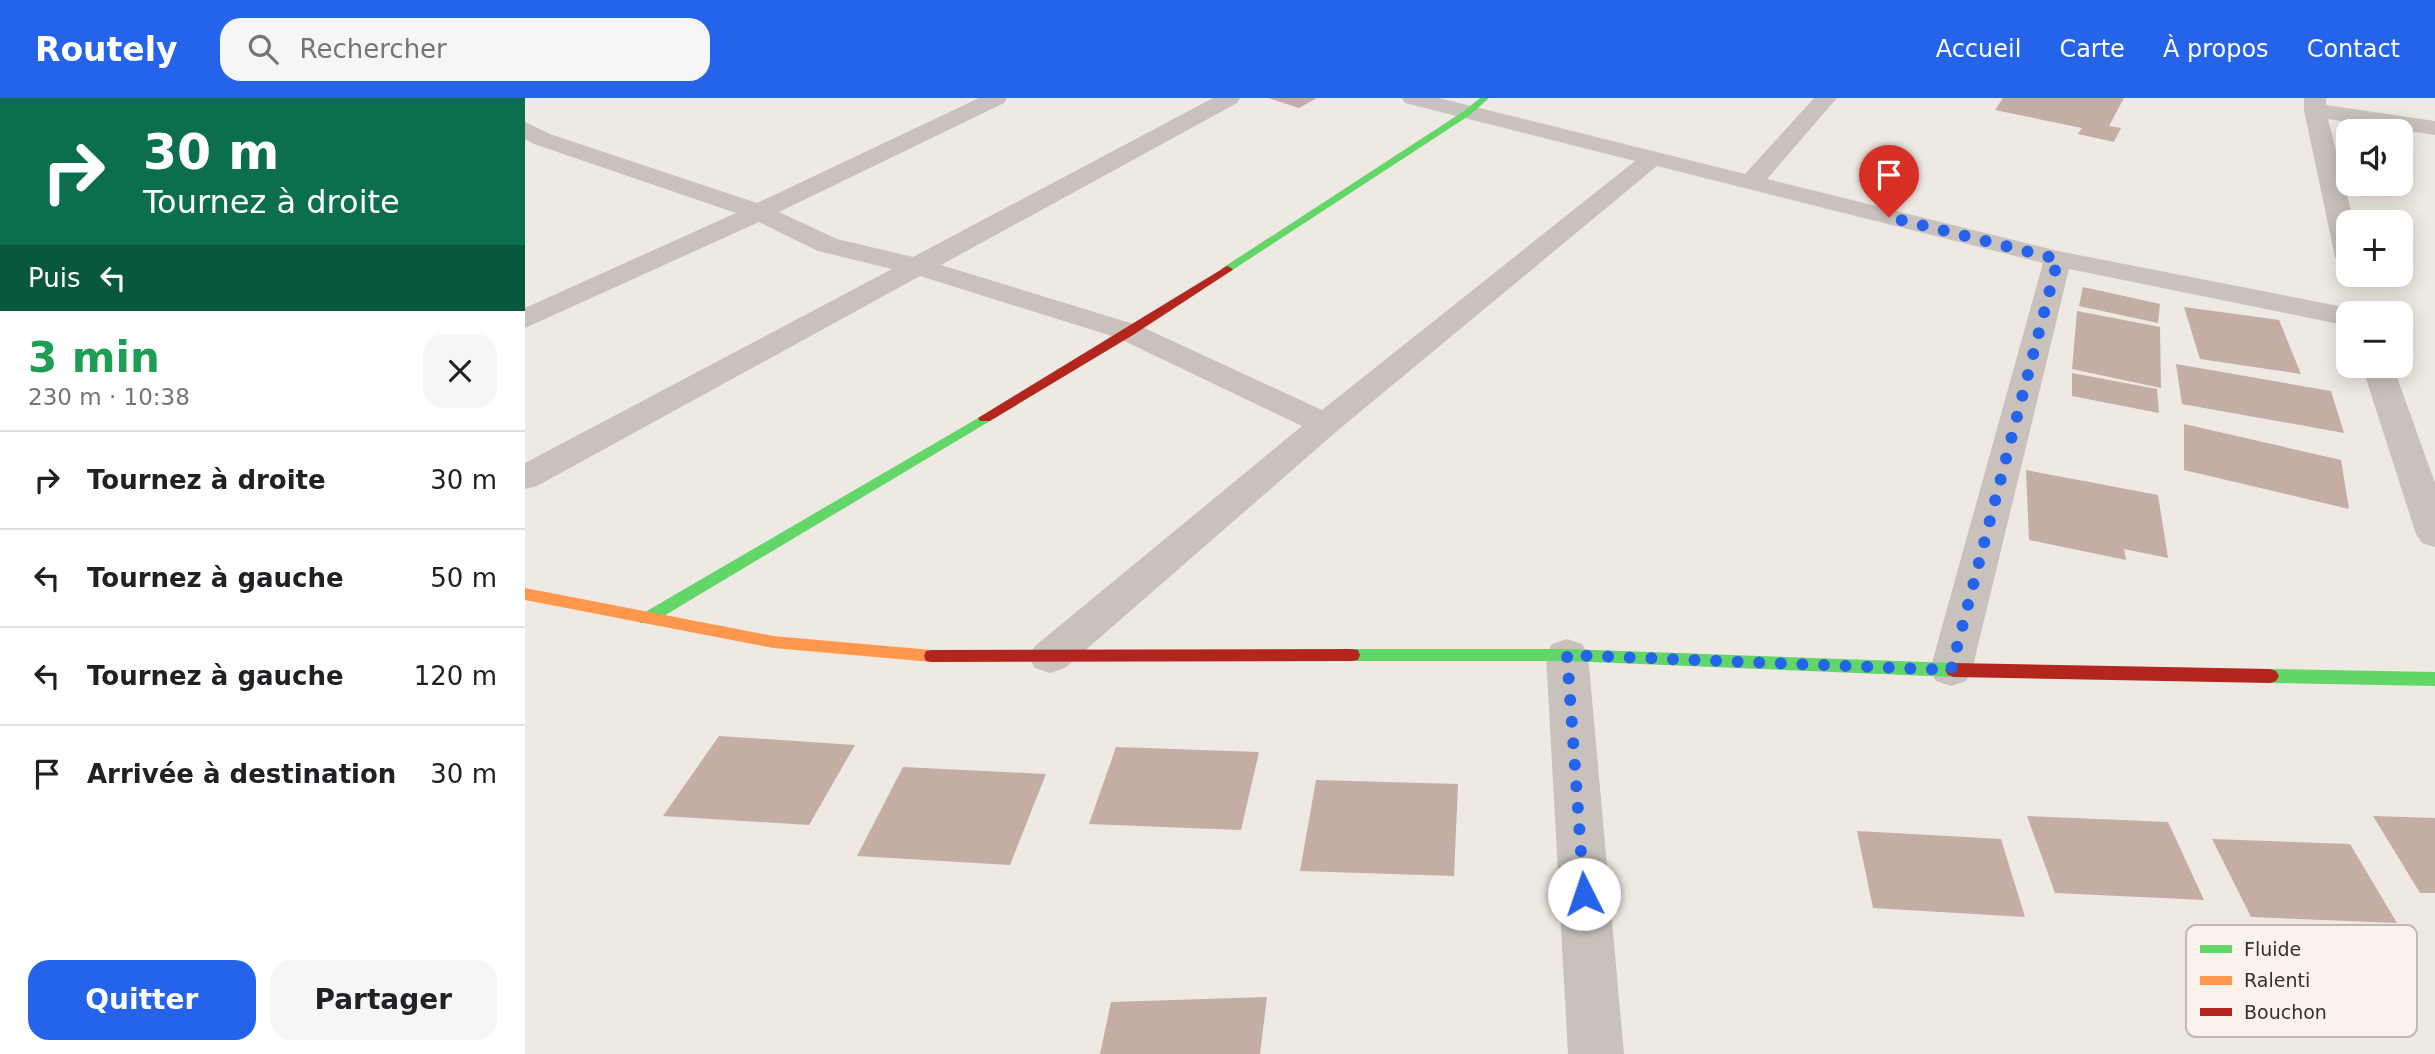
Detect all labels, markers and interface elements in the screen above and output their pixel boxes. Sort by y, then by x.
search box [220,18,710,81]
text: Routely [35,30,178,69]
icon: search [244,30,282,68]
text: Rechercher [300,34,447,64]
text: Accueil [1936,35,2021,63]
text: Carte [2059,35,2125,63]
text: À propos [2163,35,2269,63]
text: Contact [2307,35,2400,63]
map controls [2336,119,2413,378]
button: sound [2336,119,2413,196]
text: 30 m [143,124,279,181]
icon: right [28,126,119,217]
pin [1859,145,1919,217]
icon: arrive [1870,156,1908,194]
text: Tournez à droite [143,183,400,221]
button: + [2336,210,2413,287]
icon: left [94,259,132,297]
text: Puis [28,263,80,293]
button: − [2336,301,2413,378]
text: 3 min [28,333,160,382]
button: close [423,334,497,408]
text: 230 m · 10:38 [28,384,190,410]
icon: right [28,461,66,499]
text: Tournez à droite [87,465,326,495]
text: 30 m [430,465,497,495]
icon: left [28,559,66,597]
text: Tournez à gauche [87,563,344,593]
text: 50 m [430,563,497,593]
icon: left [28,657,66,695]
text: Tournez à gauche [87,661,344,691]
text: 120 m [414,661,497,691]
icon: arrive [28,755,66,793]
text: Arrivée à destination [87,759,396,789]
text: 30 m [430,759,497,789]
position arrow [1547,857,1621,931]
legend [2186,925,2417,1037]
text: Fluide [2244,938,2301,960]
button: Quitter [28,960,256,1040]
button: Partager [270,960,497,1040]
text: Ralenti [2244,969,2310,991]
text: Bouchon [2244,1001,2327,1023]

